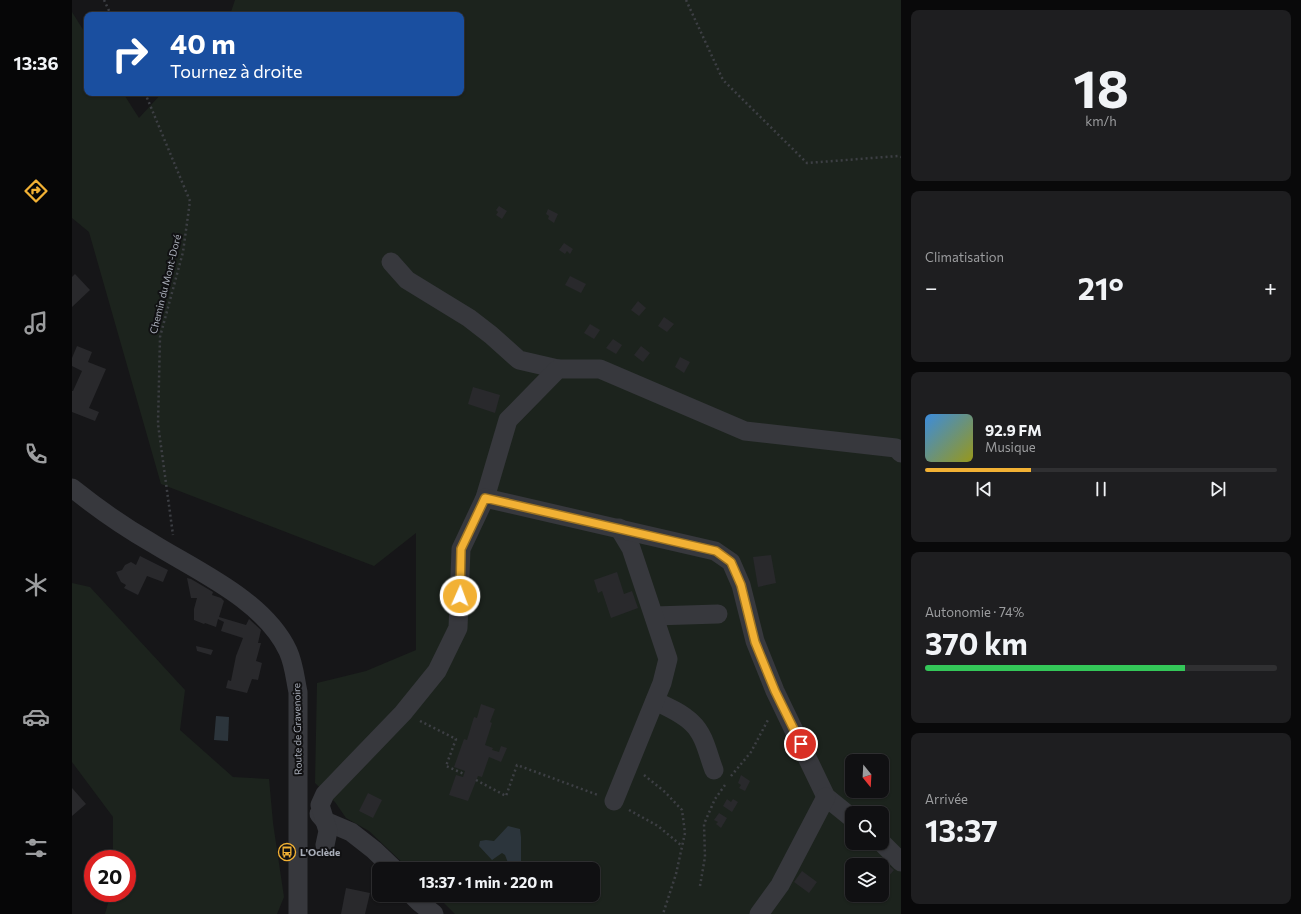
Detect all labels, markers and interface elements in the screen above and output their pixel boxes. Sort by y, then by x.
text: 40 m [170,26,236,60]
icon: right [104,28,156,80]
text: 13:36 [14,52,58,74]
text: 18 [1073,55,1129,119]
text: Tournez à droite [170,60,303,82]
text: km/h [1085,113,1117,129]
icon: directions [22,177,50,205]
street label: Chemin du Mont-Doré [147,233,183,335]
text: Climatisation [925,249,1004,265]
text: 21° [1078,269,1124,306]
text: − [925,274,938,301]
text: + [1264,274,1277,301]
icon: music [22,309,50,337]
text: 92.9 FM [985,421,1042,439]
text: Musique [985,439,1036,455]
icon: phone [22,440,50,468]
icon: previous [973,478,995,500]
icon: pause [1090,478,1112,500]
icon: next [1207,478,1229,500]
icon: climate [22,571,50,599]
position arrow [439,575,481,617]
text: Autonomie · 74% [925,604,1024,620]
text: 370 km [925,624,1028,661]
street label: Route de Gravenoire [290,683,304,775]
icon: car [22,703,50,731]
pin [784,727,818,761]
icon: arrive [790,733,812,755]
north arrow [845,754,889,798]
map controls [845,754,889,902]
text: Arrivée [925,791,968,807]
button: search [845,806,889,850]
text: 13:37 [925,811,998,848]
icon: filters [22,834,50,862]
bus stop icon: L'Oclède [277,842,297,862]
place label: L'Oclède [300,846,340,858]
speed limit sign: 20 [84,850,136,902]
button: layers [845,858,889,902]
text: 13:37 · 1 min · 220 m [419,873,553,891]

